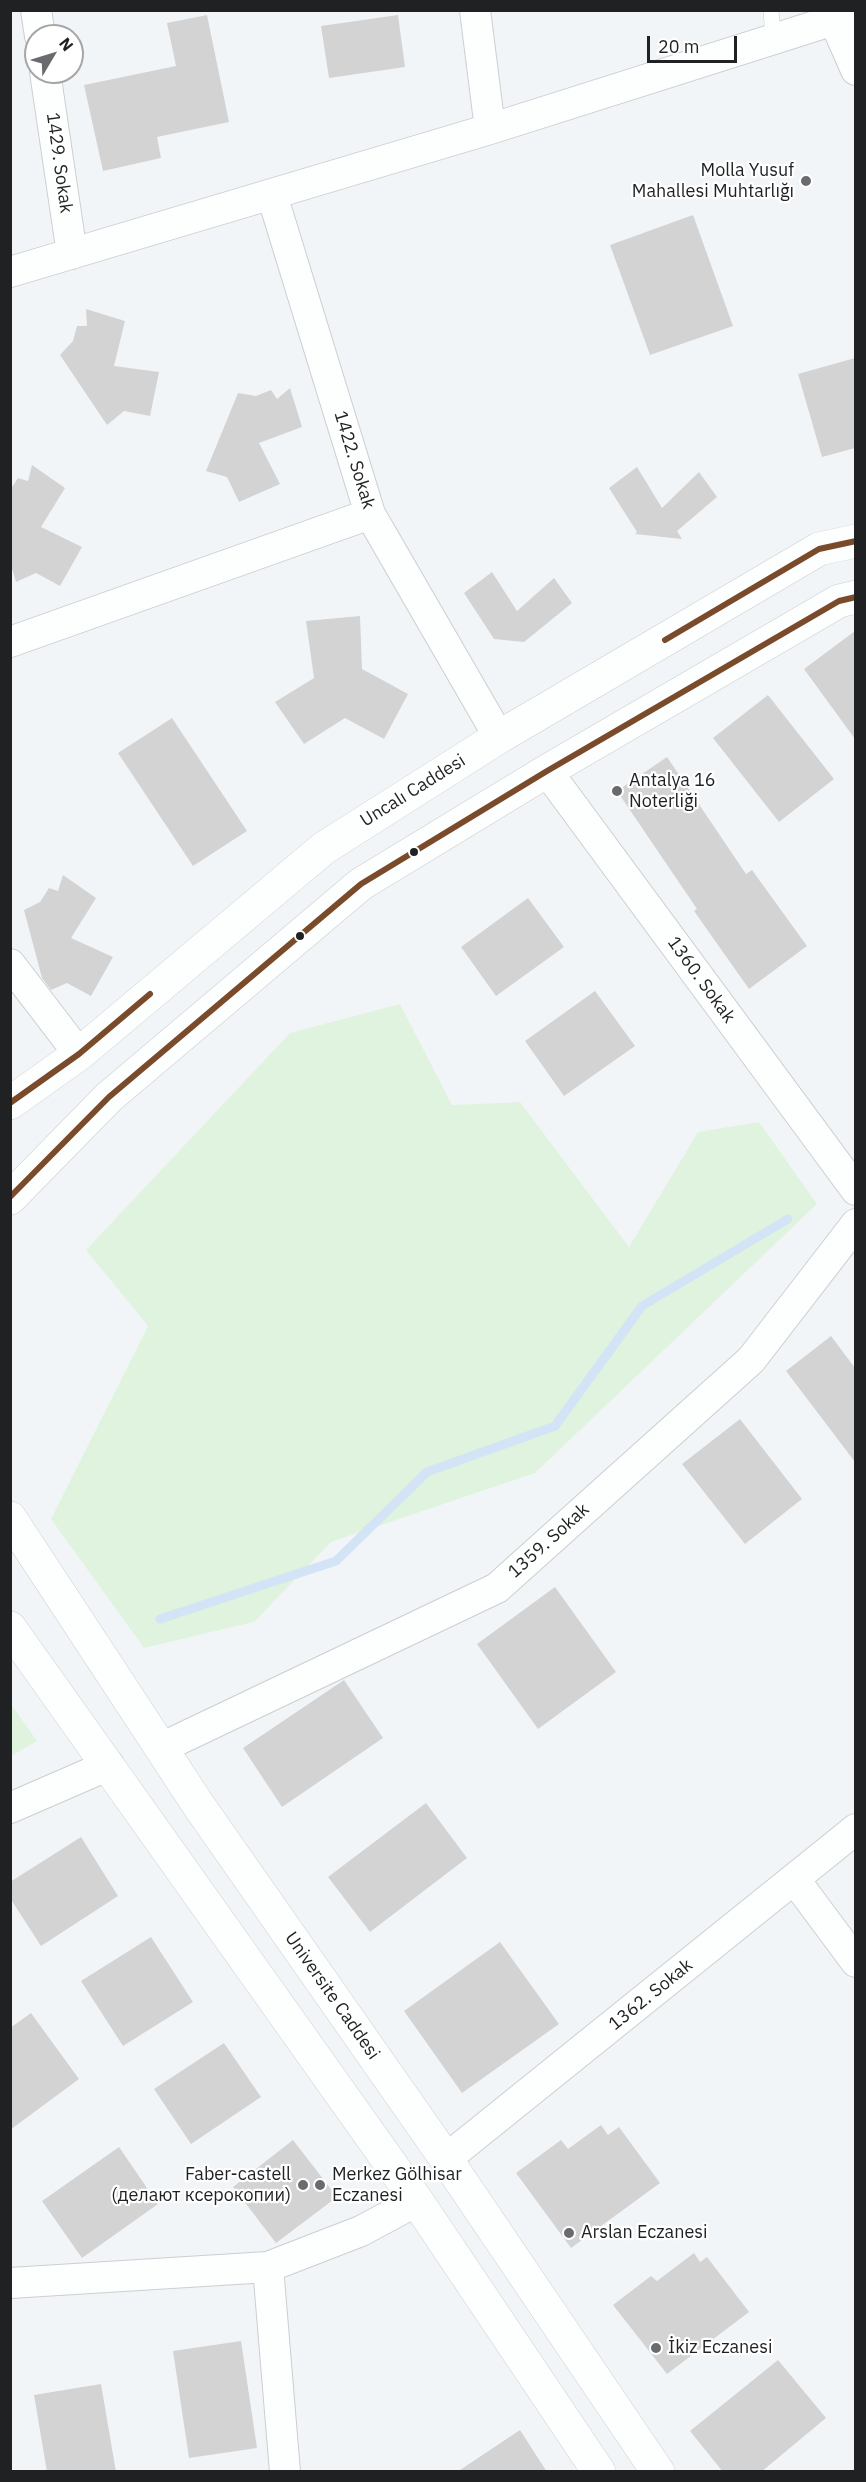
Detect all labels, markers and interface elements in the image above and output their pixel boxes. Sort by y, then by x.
north arrow [24,24,84,84]
scale bar [650,24,740,62]
text: N [55,33,78,55]
text: 20 m [658,35,700,58]
street label: 1429. Sokak [41,111,77,215]
place label: Molla Yusuf Mahallesi Muhtarlığı [632,160,794,202]
marker: Molla Yusuf Mahallesi Muhtarlığı [799,174,813,188]
street label: 1422. Sokak [329,408,379,512]
street label: Uncalı Caddesi [357,750,469,832]
place label: Antalya 16 Noterliği [629,770,716,812]
marker: Antalya 16 Noterliği [610,784,624,798]
unlabelled marker [408,846,420,858]
unlabelled marker [294,930,306,942]
street label: 1360. Sokak [662,933,740,1027]
street label: 1359. Sokak [504,1499,594,1583]
street label: Universite Caddesi [280,1928,384,2064]
street label: 1362. Sokak [605,1955,697,2035]
place label: Faber-castell (делают ксерокопии) [111,2164,291,2206]
place label: Merkez Gölhisar Eczanesi [332,2164,462,2206]
marker: Faber-castell (делают ксерокопии) [296,2178,310,2192]
marker: Merkez Gölhisar Eczanesi [313,2178,327,2192]
place label: Arslan Eczanesi [581,2222,708,2244]
marker: Arslan Eczanesi [562,2226,576,2240]
place label: İkiz Eczanesi [668,2337,772,2359]
marker: İkiz Eczanesi [649,2341,663,2355]

